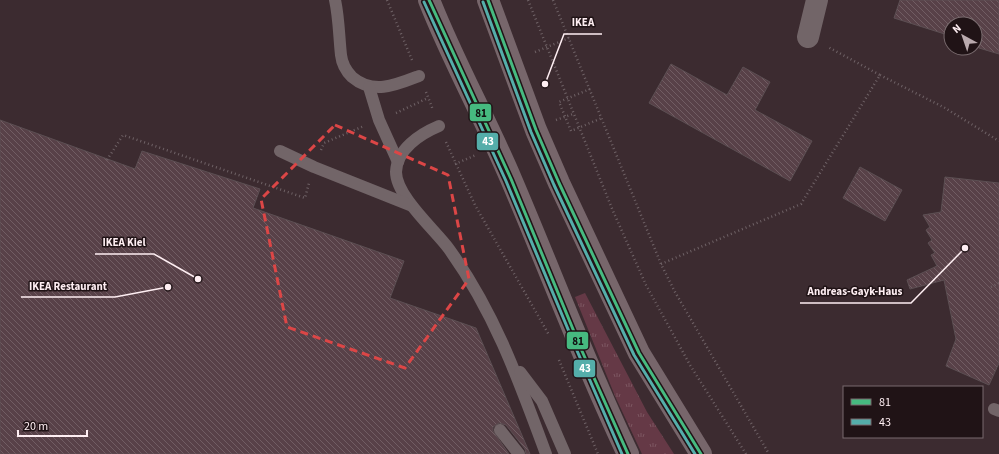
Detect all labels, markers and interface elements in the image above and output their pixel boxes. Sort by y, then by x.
callout: IKEA [564,11,602,34]
text: IKEA [572,15,595,30]
north arrow [943,16,983,56]
text: N [949,21,965,37]
line badge: 81 [469,103,492,122]
text: 81 [475,106,487,121]
line badge: 43 [476,132,499,151]
text: 43 [482,134,494,149]
callout: IKEA Kiel [95,231,154,254]
text: IKEA Kiel [102,235,146,250]
callout: IKEA Restaurant [21,274,115,297]
text: IKEA Restaurant [29,279,108,294]
callout: Andreas-Gayk-Haus [800,280,911,303]
text: Andreas-Gayk-Haus [807,284,903,299]
line badge: 81 [566,331,589,350]
text: 81 [572,334,584,349]
line badge: 43 [573,359,596,378]
text: 43 [579,361,591,376]
legend [843,386,983,438]
text: 81 [879,394,891,411]
scale bar [18,412,87,438]
text: 43 [879,414,891,431]
text: 20 m [24,418,48,435]

